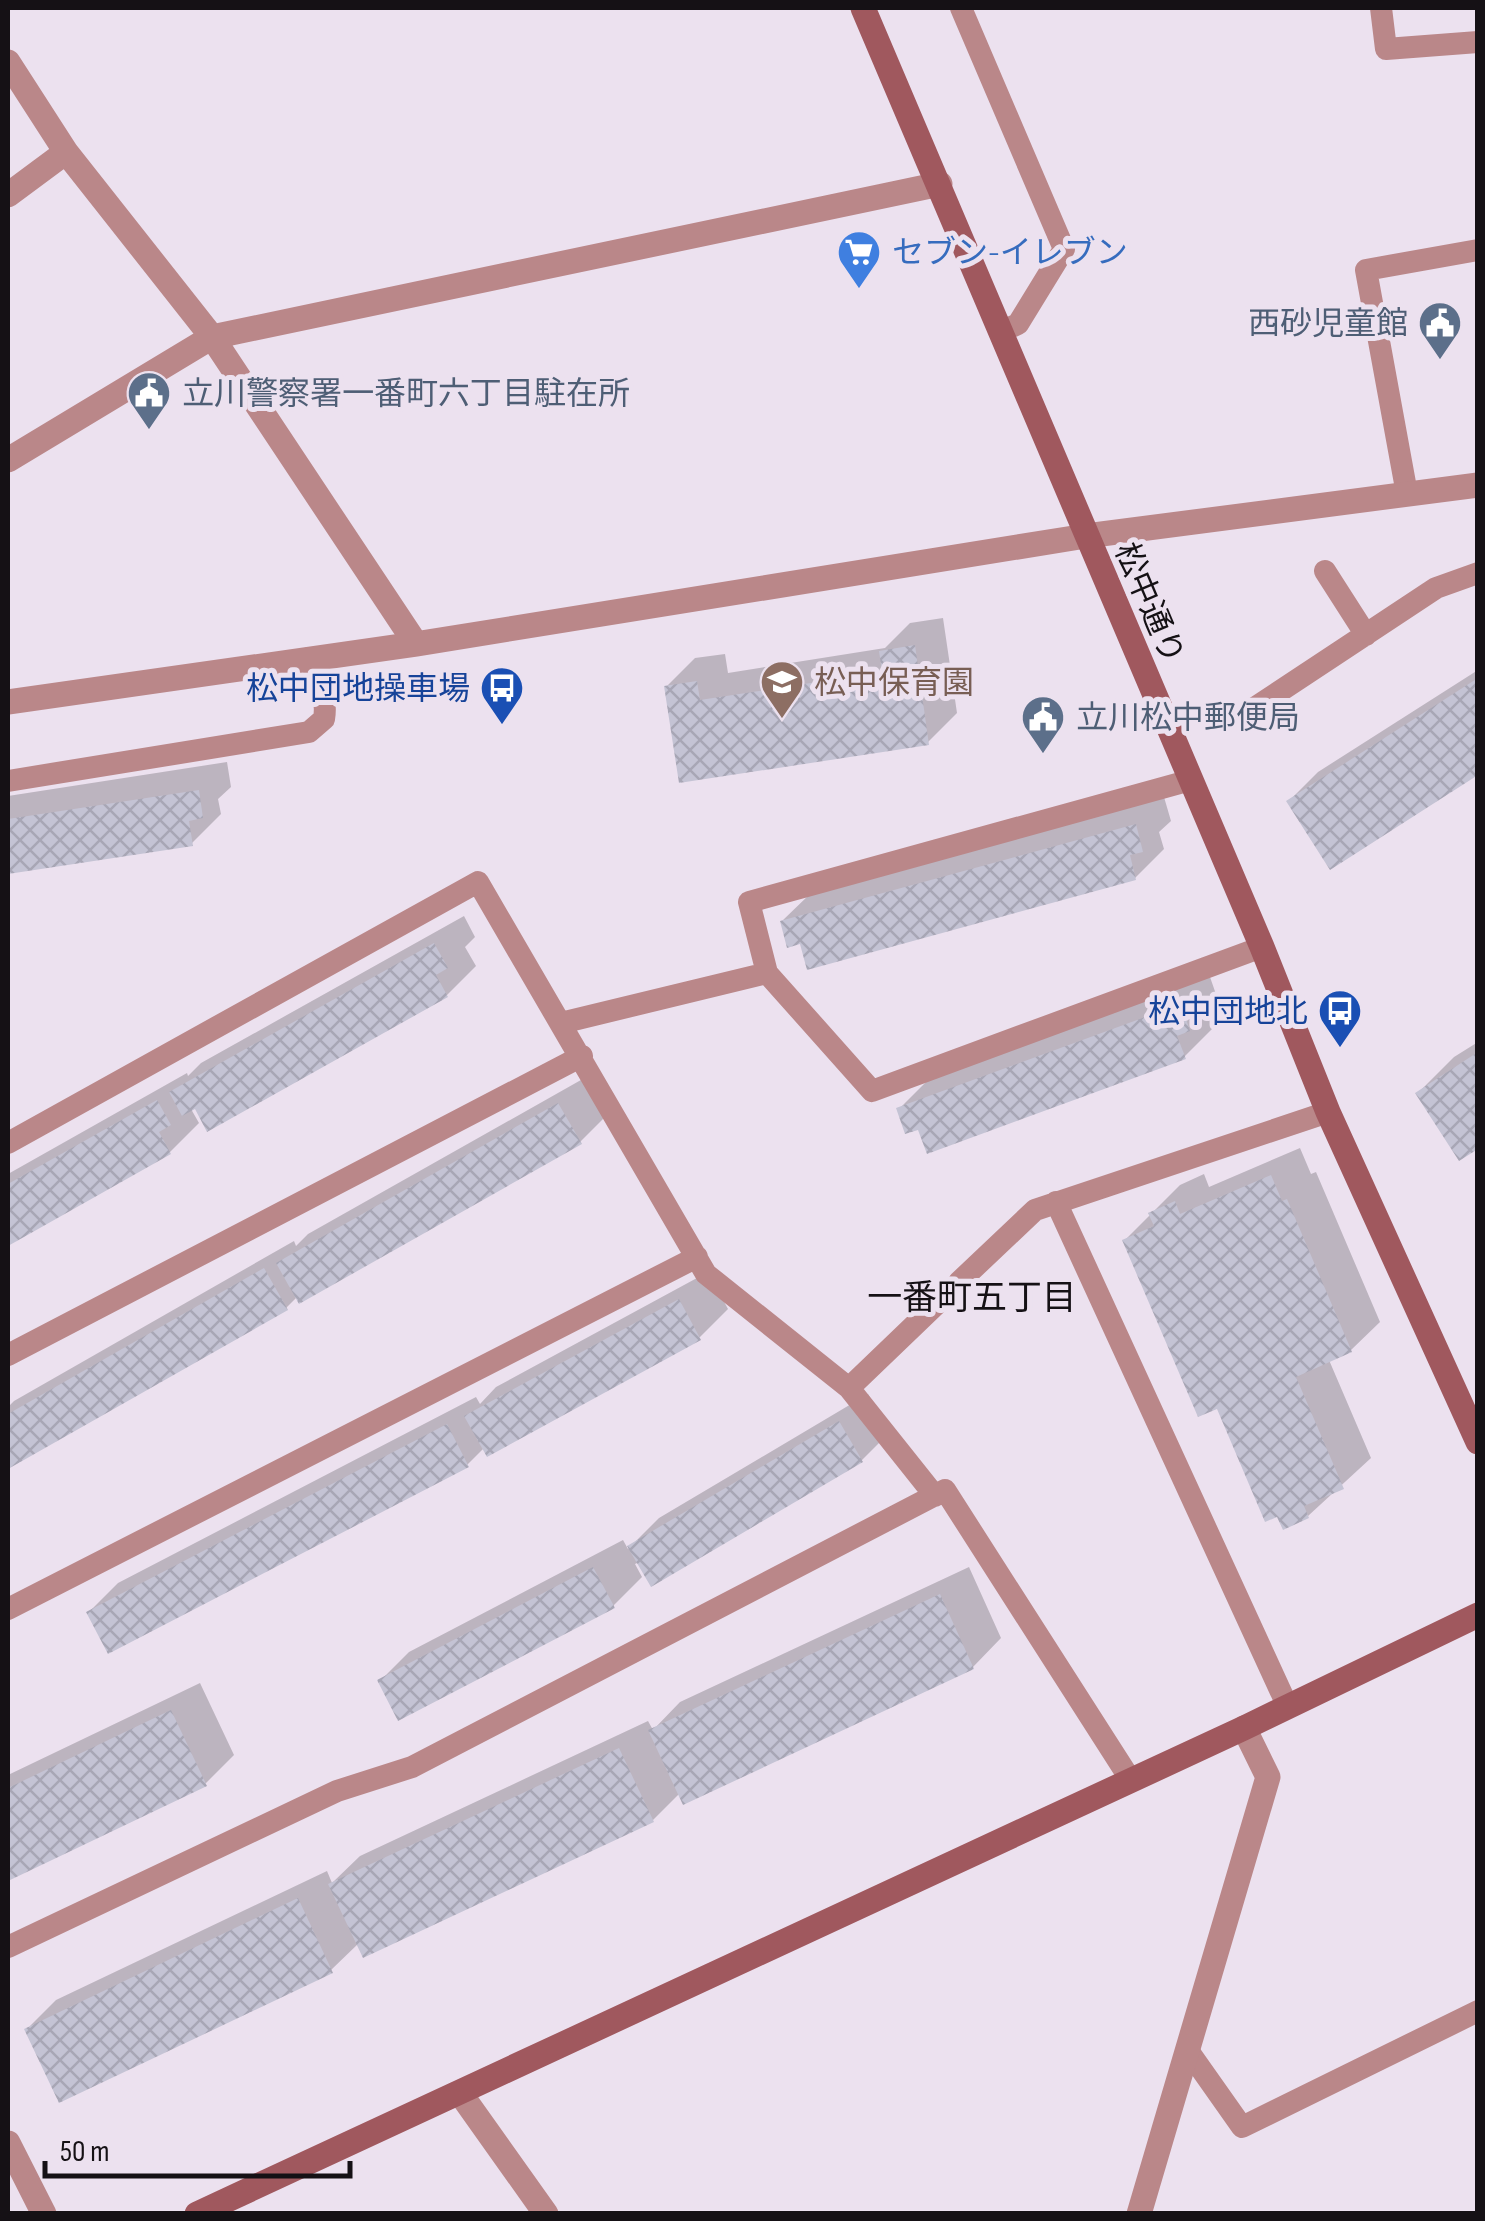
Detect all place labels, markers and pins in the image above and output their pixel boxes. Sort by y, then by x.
supermarket icon: セブン-イレブン [836,229,882,290]
place label: セブン-イレブン [892,234,1128,273]
public building icon: 西砂児童館 [1417,300,1463,361]
place label: 西砂児童館 [1248,305,1408,344]
public building icon: 立川警察署一番町六丁目駐在所 [126,370,172,431]
place label: 立川警察署一番町六丁目駐在所 [182,375,630,414]
school or university icon: 松中保育園 [759,659,805,720]
place label: 松中保育園 [814,664,974,703]
bus stop icon: 松中団地操車場 [479,665,525,726]
place label: 松中団地操車場 [246,670,470,709]
public building icon: 立川松中郵便局 [1020,694,1066,755]
place label: 立川松中郵便局 [1076,699,1300,738]
bus stop icon: 松中団地北 [1317,988,1363,1049]
place label: 松中団地北 [1148,993,1308,1032]

